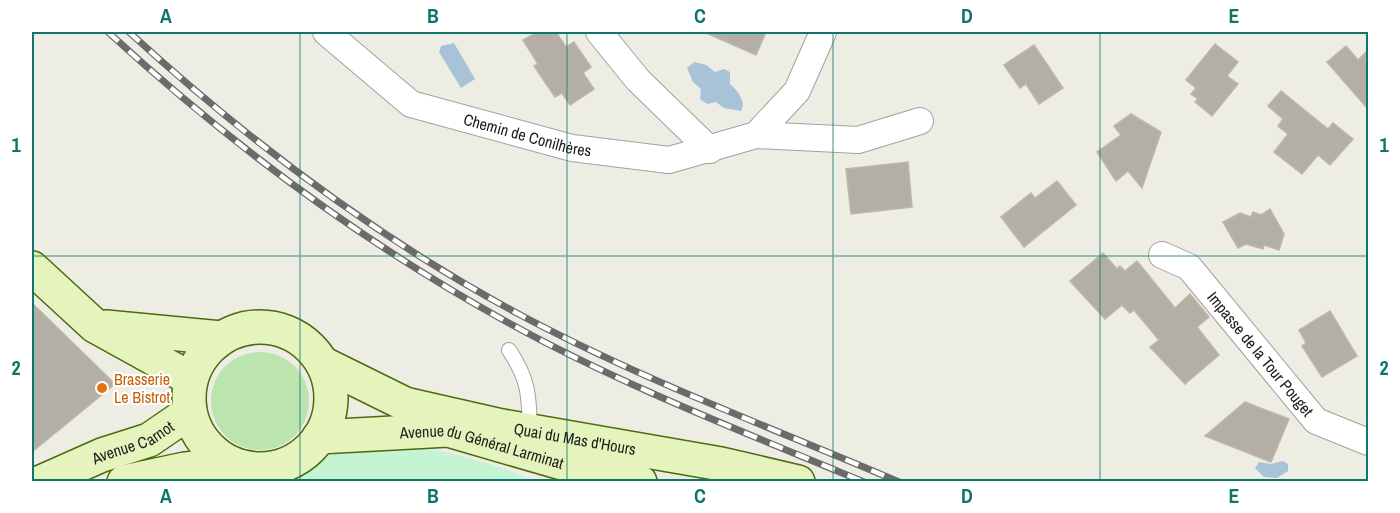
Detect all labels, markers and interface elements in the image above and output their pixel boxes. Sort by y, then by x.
text: A [160,2,172,29]
text: B [427,2,439,29]
text: C [694,2,706,29]
text: D [961,2,973,29]
text: E [1229,2,1240,29]
street label: Chemin de Conilhères [461,108,593,161]
text: 1 [11,131,21,158]
text: 1 [1379,131,1389,158]
street label: Impasse de la Tour Pouget [1202,287,1319,421]
text: 2 [11,354,21,381]
text: 2 [1379,354,1389,381]
place label: Brasserie Le Bistrot [114,368,171,408]
marker: Brasserie Le Bistrot [95,381,109,395]
street label: Avenue Carnot [87,415,178,470]
street label: Quai du Mas d'Hours [512,417,638,460]
street label: Avenue du Général Larminat [398,419,567,474]
text: A [160,482,172,509]
text: B [427,482,439,509]
text: C [694,482,706,509]
text: D [961,482,973,509]
text: E [1229,482,1240,509]

